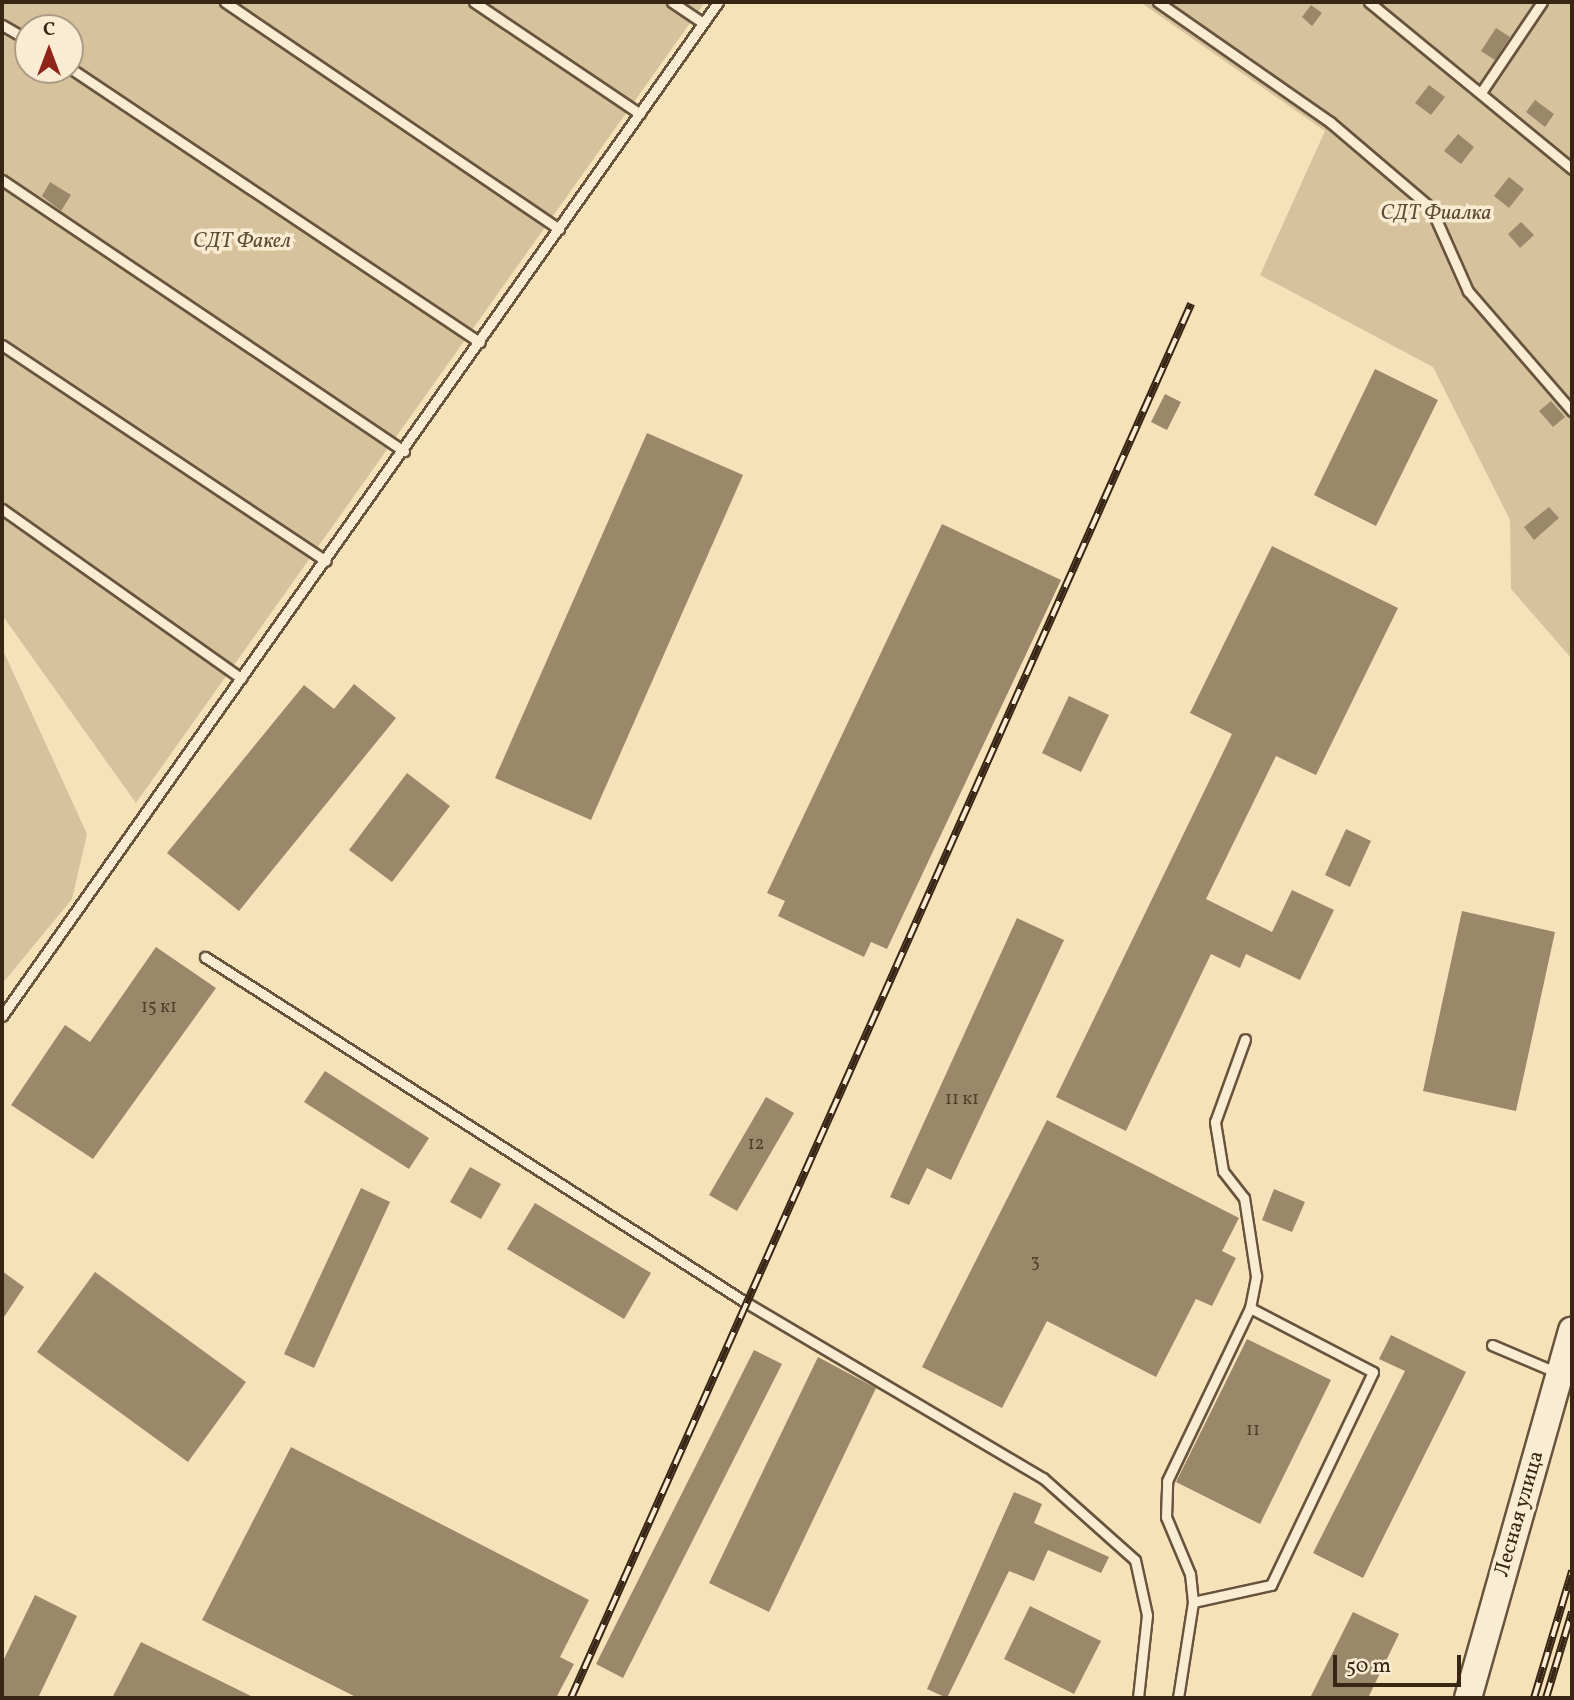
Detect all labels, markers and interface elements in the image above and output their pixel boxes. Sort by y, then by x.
north arrow [14,14,84,84]
text: С [43,17,55,43]
park label: СДТ Фиалка [1381,201,1491,227]
park label: СДТ Факел [193,229,291,255]
house number: 15 к1 [141,997,177,1019]
house number: 11 к1 [945,1089,979,1111]
house number: 12 [748,1134,764,1156]
house number: 3 [1030,1252,1040,1274]
house number: 11 [1246,1420,1260,1442]
street label: Лесная улица [1490,1448,1550,1580]
scale bar [1336,1640,1464,1684]
text: 50 m [1346,1652,1391,1681]

